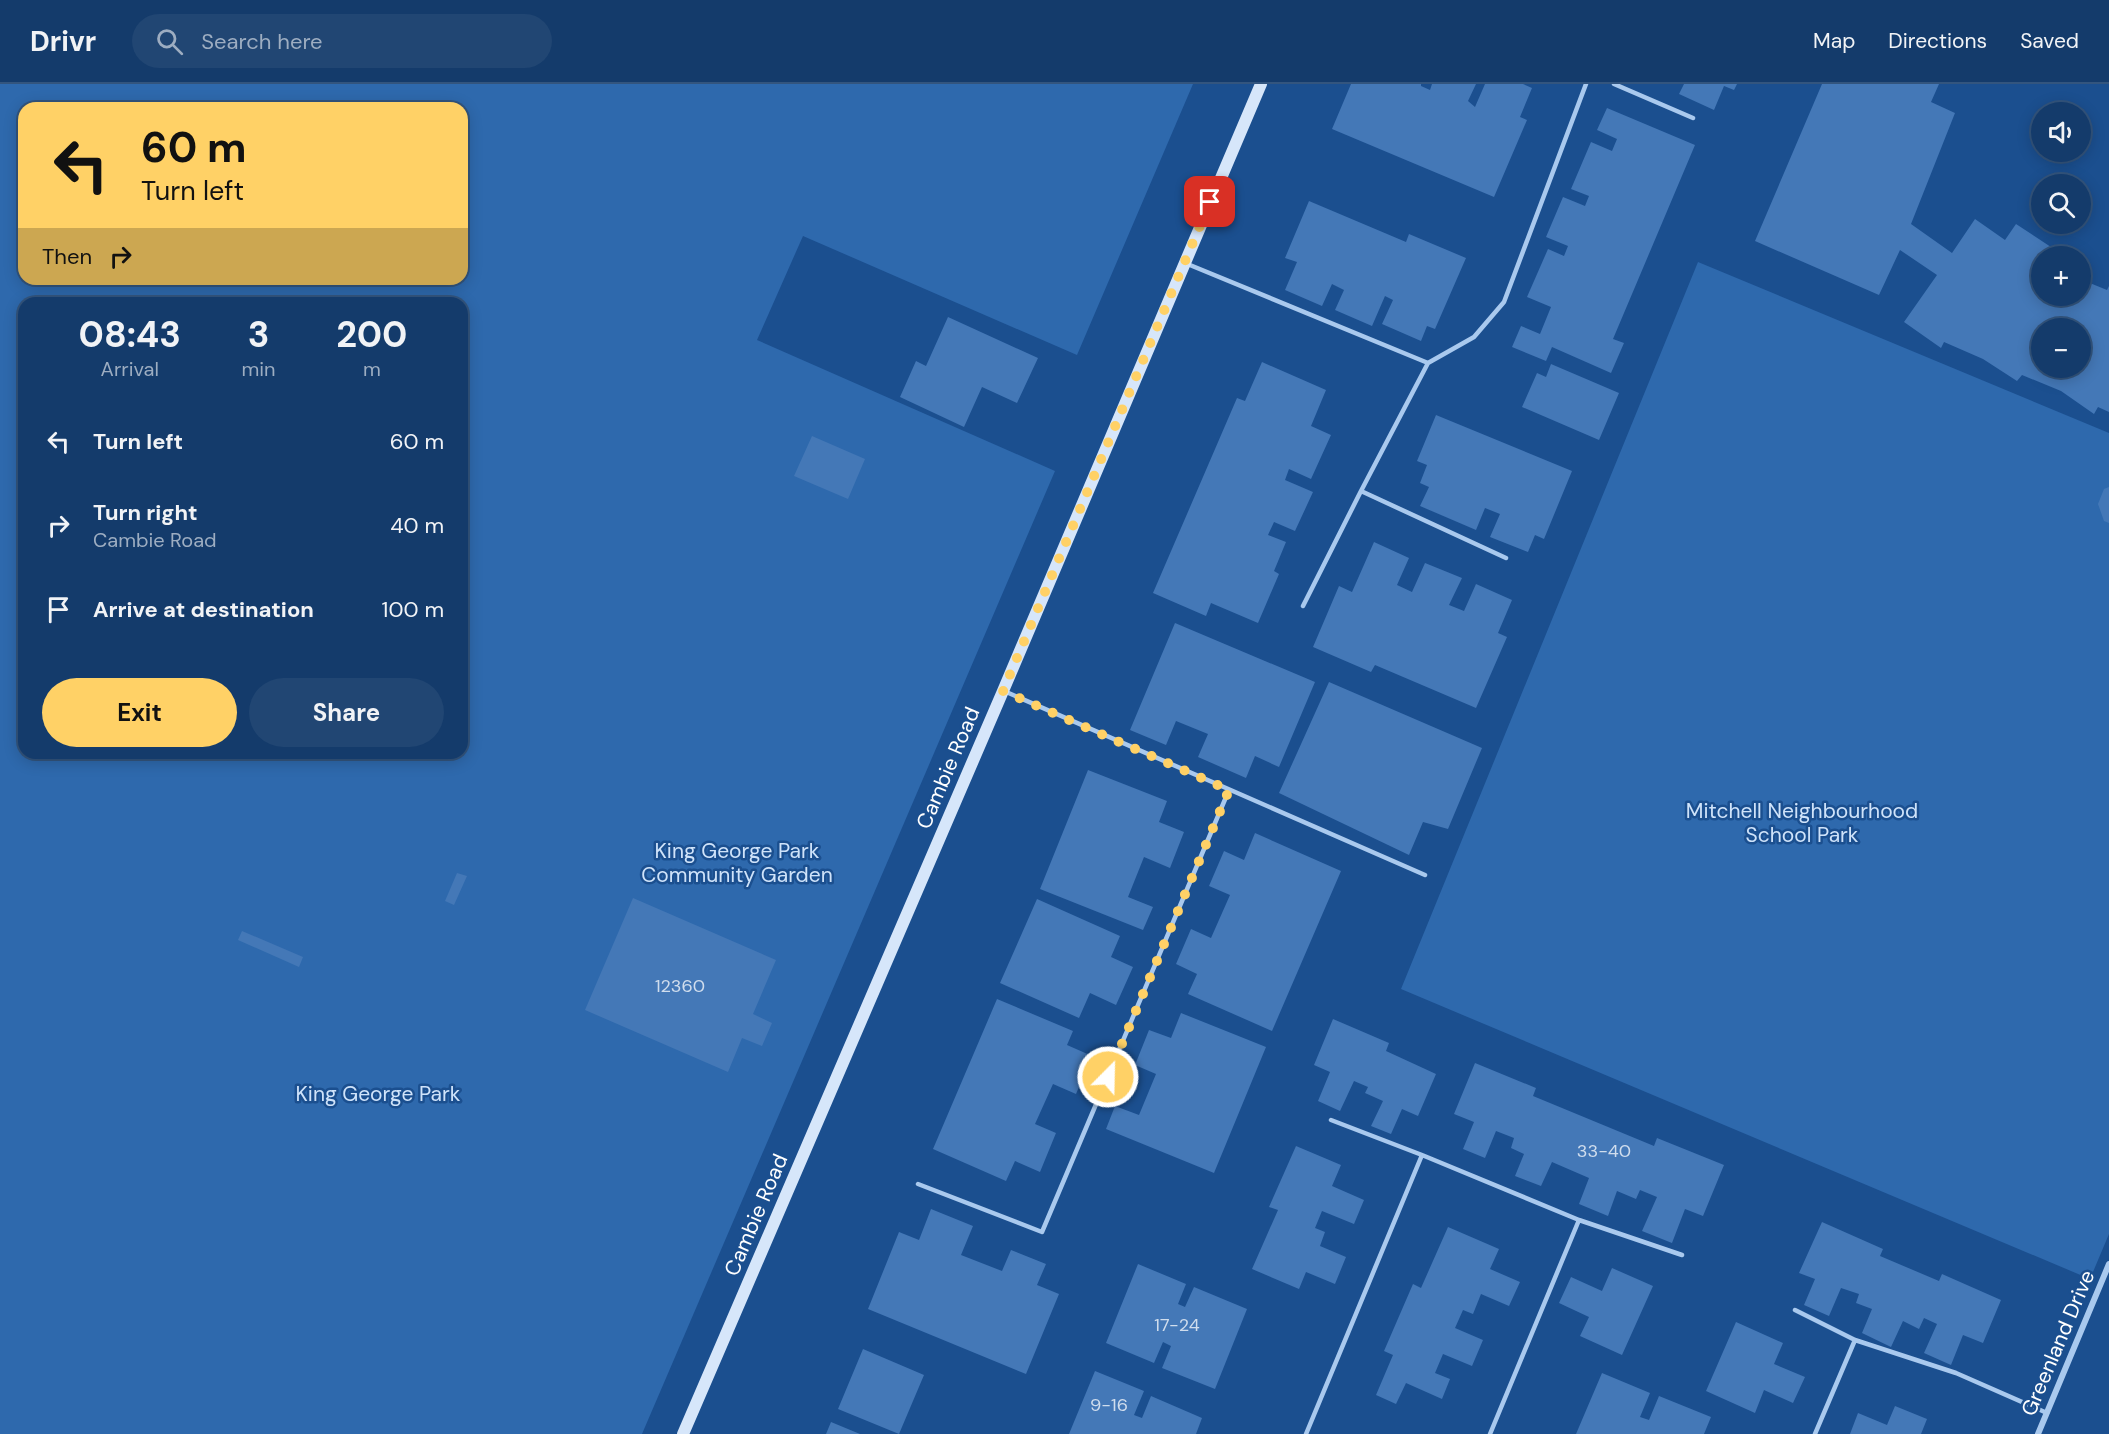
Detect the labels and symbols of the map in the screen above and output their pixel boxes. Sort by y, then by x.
pin [1184,176,1235,227]
street label: Cambie Road [910,703,986,833]
park label: Mitchell Neighbourhood School Park [1686,797,1918,849]
park label: King George Park Community Garden [641,837,833,889]
house number: 12360 [655,974,705,998]
position arrow [1076,1045,1140,1109]
park label: King George Park [296,1080,461,1108]
house number: 33-40 [1577,1139,1631,1163]
street label: Cambie Road [718,1150,794,1280]
street label: Greenland Drive [2015,1266,2101,1420]
house number: 17-24 [1154,1313,1200,1337]
house number: 9-16 [1090,1393,1128,1417]

